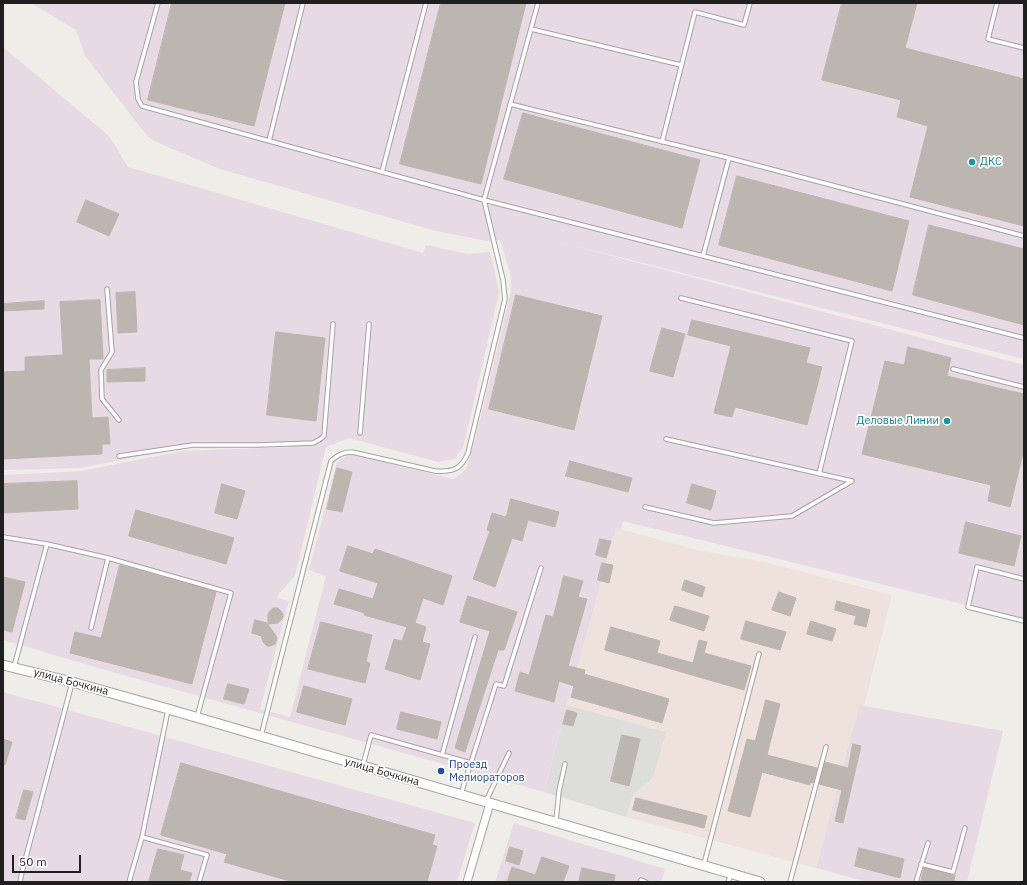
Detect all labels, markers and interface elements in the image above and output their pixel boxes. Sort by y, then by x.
place label: ДКС [980,155,1002,169]
marker: ДКС [967,157,977,167]
place label: Деловые Линии [857,414,939,428]
marker: Деловые Линии [942,416,952,426]
street label: улица Бочкина [32,666,110,698]
street label: улица Бочкина [343,755,421,789]
place label: Проезд Мелиораторов [449,758,525,784]
marker: Проезд Мелиораторов [436,766,446,776]
scale bar [14,847,83,873]
text: 50 m [19,854,47,869]

